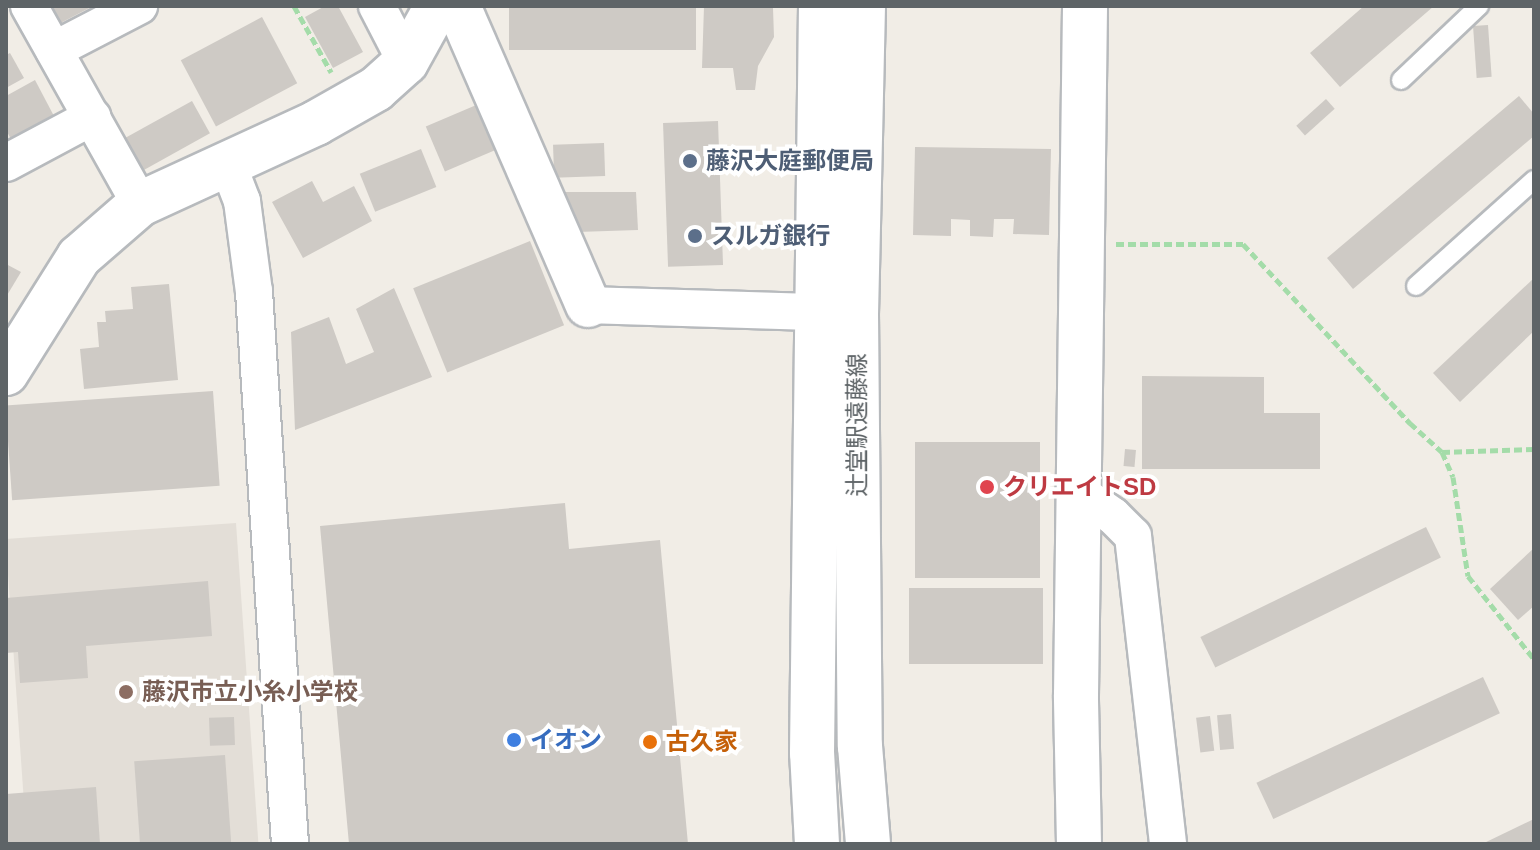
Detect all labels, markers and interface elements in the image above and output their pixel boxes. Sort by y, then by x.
place label: 藤沢大庭郵便局 [706,147,874,175]
marker: 藤沢大庭郵便局 [681,152,699,170]
place label: スルガ銀行 [711,222,831,250]
marker: スルガ銀行 [686,227,704,245]
street label: 辻堂駅遠藤線 [843,353,871,497]
place label: クリエイトSD [1003,473,1156,501]
marker: クリエイトSD [978,478,996,496]
place label: 藤沢市立小糸小学校 [142,678,358,706]
marker: 藤沢市立小糸小学校 [117,683,135,701]
place label: イオン [530,726,602,754]
place label: 古久家 [666,728,738,756]
marker: イオン [505,731,523,749]
marker: 古久家 [641,733,659,751]

